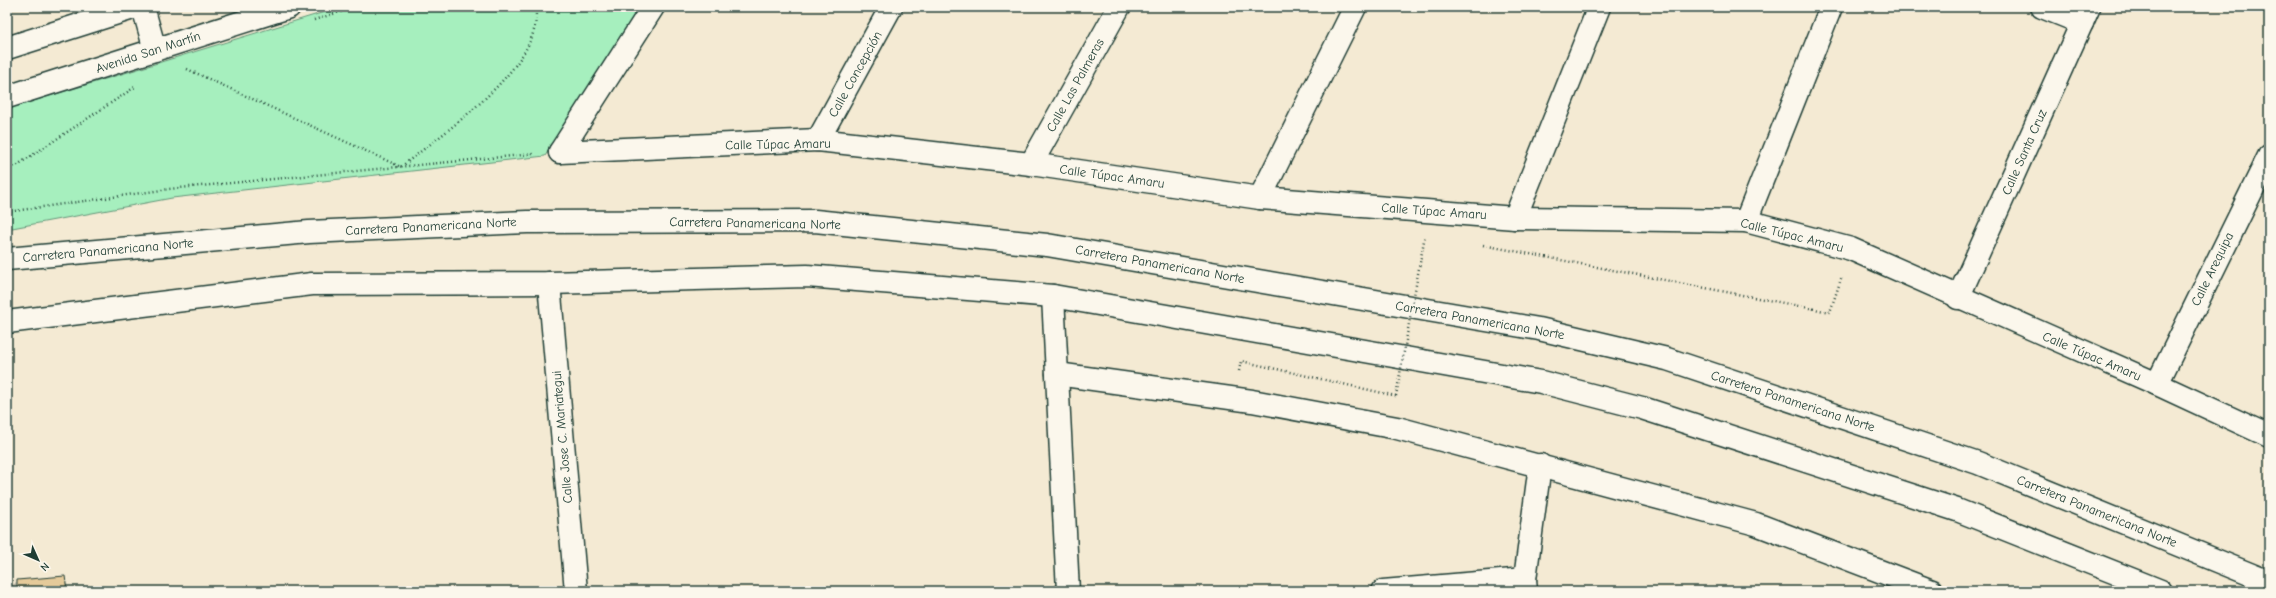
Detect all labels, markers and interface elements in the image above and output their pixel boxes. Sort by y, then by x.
street label: Avenida San Martín [94,28,202,76]
street label: Calle Concepción [825,28,885,120]
street label: Calle Las Palmeras [1043,36,1107,134]
street label: Calle Santa Cruz [1998,107,2050,197]
street label: Calle Túpac Amaru [725,136,831,152]
street label: Calle Túpac Amaru [1059,161,1165,191]
street label: Calle Túpac Amaru [1381,200,1487,222]
street label: Carretera Panamericana Norte [345,214,517,238]
street label: Carretera Panamericana Norte [669,214,841,232]
street label: Calle Túpac Amaru [1739,215,1845,255]
street label: Calle Arequipa [2188,230,2236,308]
street label: Carretera Panamericana Norte [22,235,195,265]
street label: Carretera Panamericana Norte [1074,242,1246,286]
street label: Carretera Panamericana Norte [1394,298,1566,342]
street label: Calle Túpac Amaru [2040,328,2144,384]
street label: Carretera Panamericana Norte [1709,367,1877,435]
street label: Calle Jose C. Mariategui [549,370,575,504]
street label: Carretera Panamericana Norte [2015,472,2180,550]
north arrow [18,540,58,580]
text: N [38,560,52,574]

